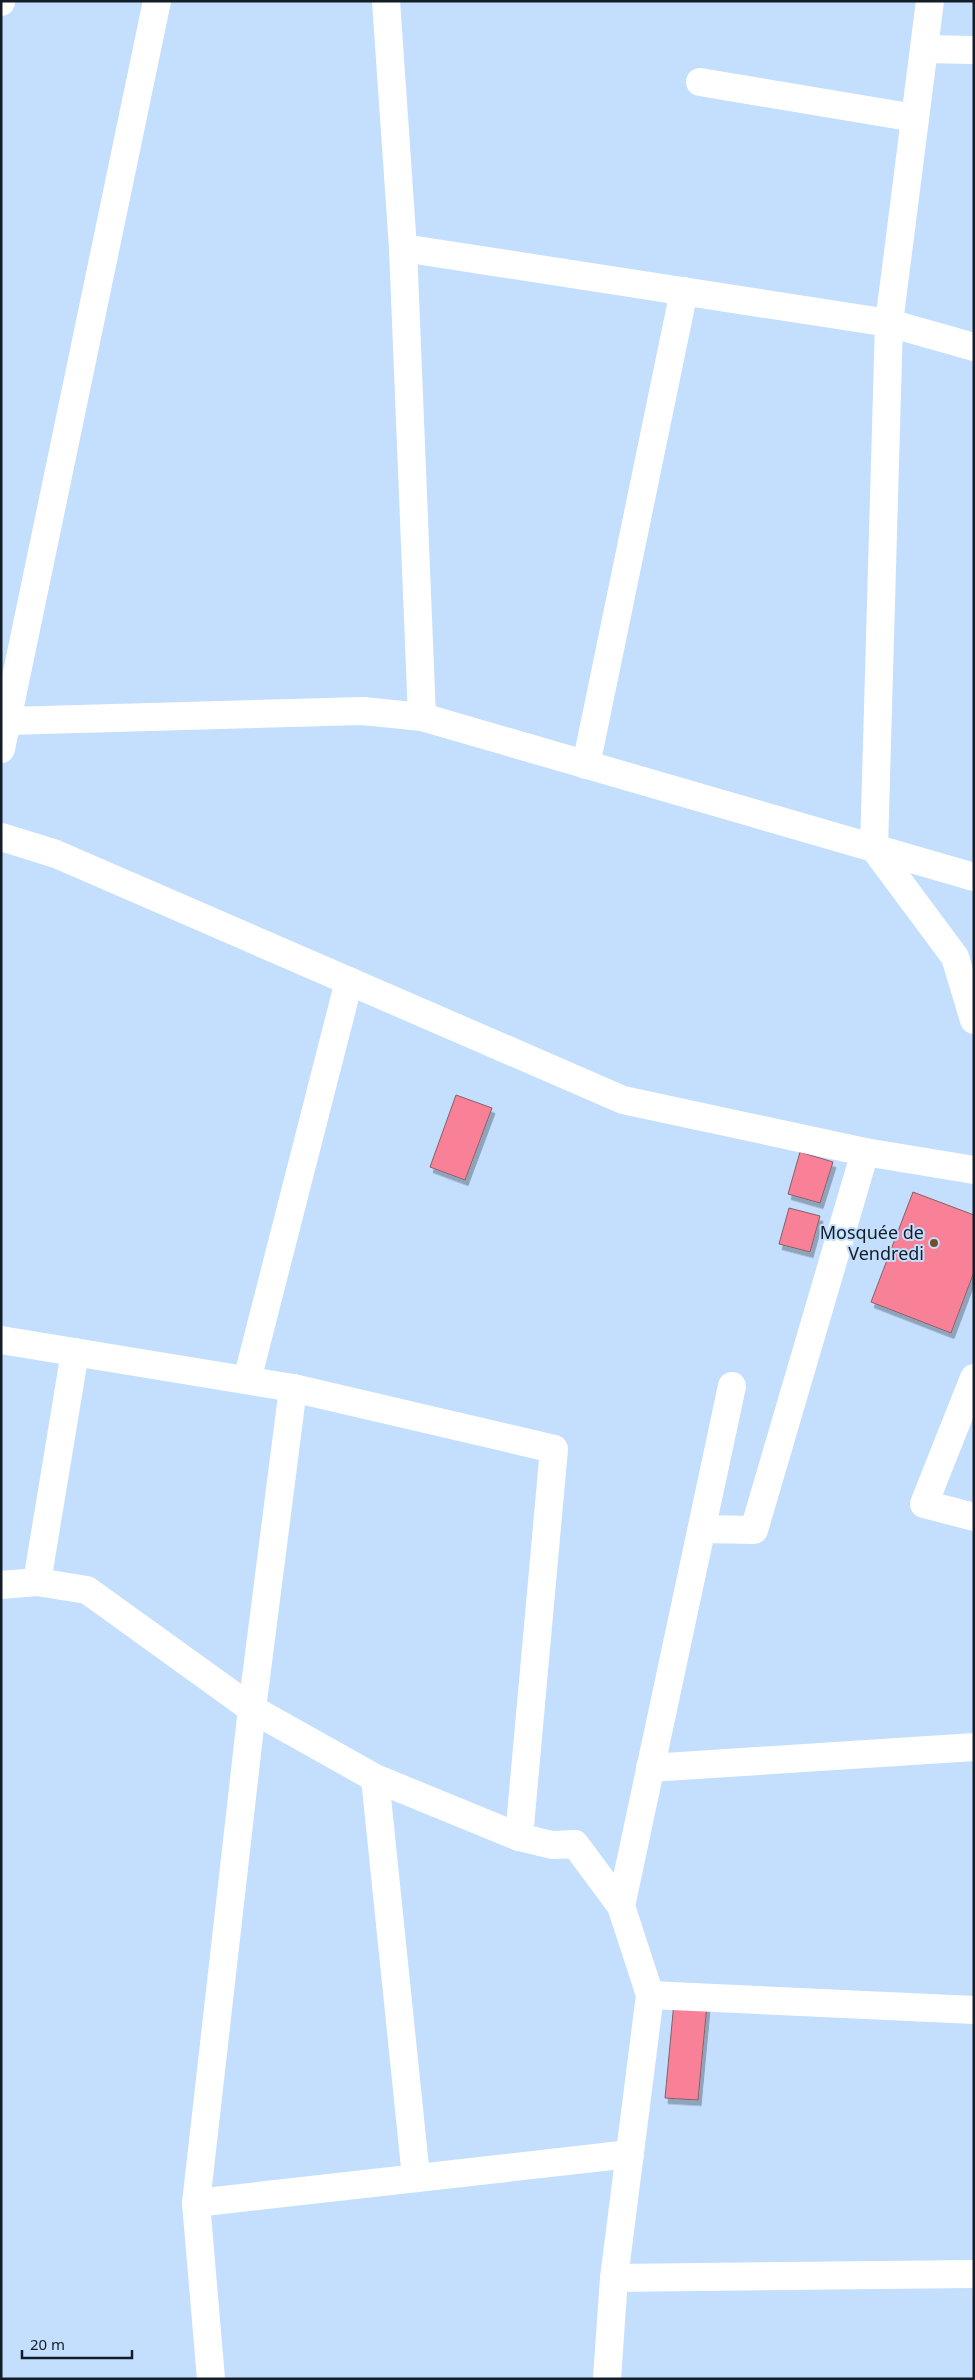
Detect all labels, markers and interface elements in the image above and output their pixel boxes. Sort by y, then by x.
place label: Mosquée de Vendredi [820,1220,924,1265]
marker: Mosquée de Vendredi [928,1237,940,1249]
scale bar [22,2328,132,2360]
text: 20 m [30,2334,65,2354]

